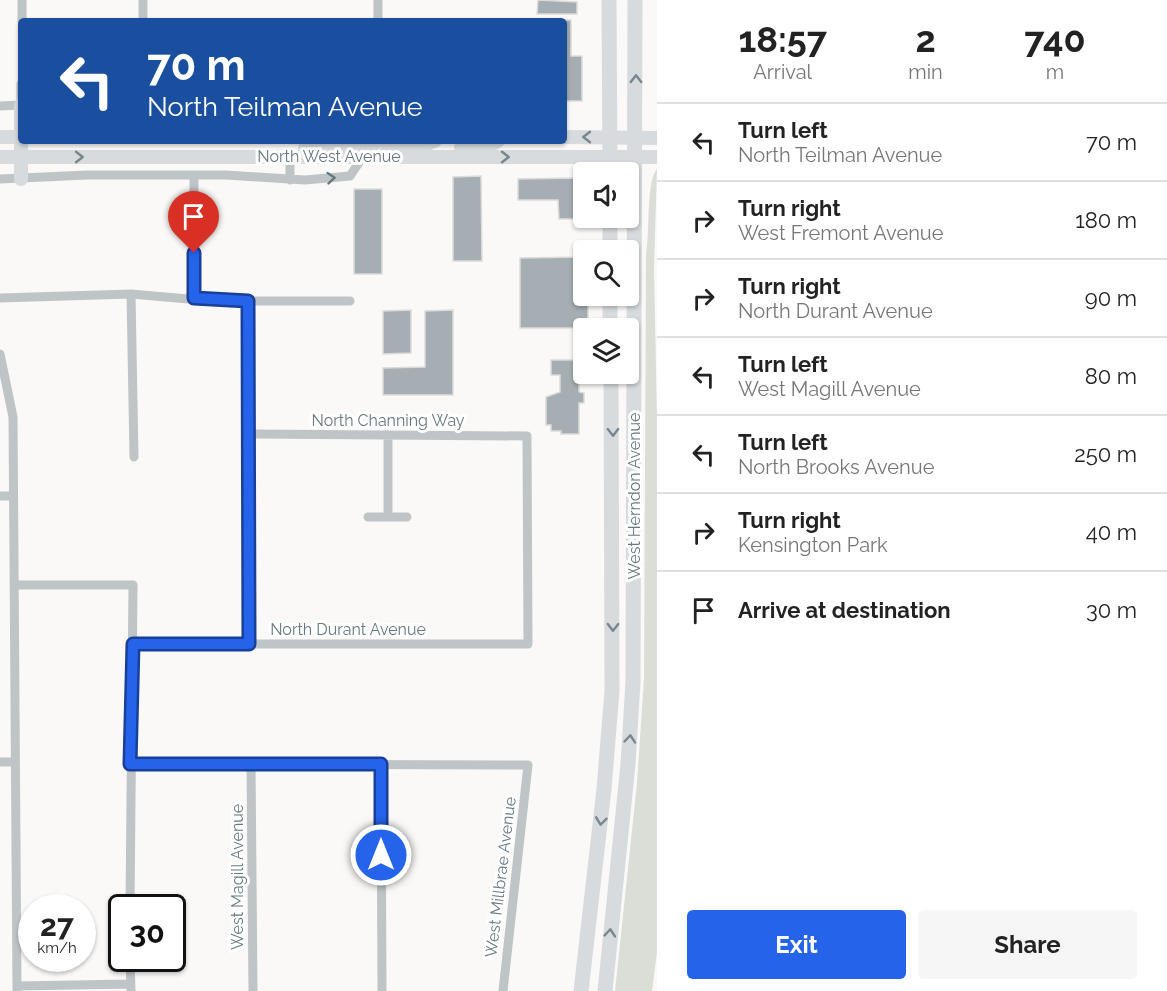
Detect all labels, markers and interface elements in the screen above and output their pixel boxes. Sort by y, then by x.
text: 18:57 [738,18,827,60]
text: 2 [915,18,936,60]
text: 740 [1024,18,1086,60]
text: 70 m [147,41,246,90]
icon: left [48,42,126,120]
text: Arrival [753,60,812,84]
text: min [908,60,943,84]
text: m [1046,60,1064,84]
one-way arrow [630,75,642,84]
text: North Teilman Avenue [147,91,423,122]
text: Turn left [738,117,828,143]
icon: left [687,126,720,159]
text: 70 m [1086,129,1137,155]
one-way arrow [583,131,592,143]
text: North Teilman Avenue [738,143,942,167]
street label: North West Avenue [257,147,401,166]
one-way arrow [74,151,83,163]
one-way arrow [500,151,509,163]
map controls [573,162,639,384]
button: sound [573,162,639,228]
one-way arrow [327,172,336,185]
pin [168,191,219,253]
text: Turn right [738,195,841,221]
icon: arrive [177,200,210,233]
icon: right [687,204,720,237]
text: 180 m [1075,207,1137,233]
text: West Fremont Avenue [738,221,943,245]
button: search [573,240,639,306]
text: Turn right [738,273,841,299]
icon: right [687,282,720,315]
text: 90 m [1085,285,1137,311]
text: North Durant Avenue [738,299,933,323]
button: layers [573,318,639,384]
text: Turn left [738,351,828,377]
icon: left [687,360,720,393]
text: 80 m [1085,363,1137,389]
text: West Magill Avenue [738,377,921,401]
street label: North Channing Way [311,411,465,430]
street label: West Herndon Avenue [625,413,644,579]
one-way arrow [607,427,619,436]
text: Turn left [738,429,828,455]
icon: left [687,438,720,471]
text: 250 m [1074,441,1137,467]
text: North Brooks Avenue [738,455,934,479]
text: Turn right [738,507,841,533]
icon: right [687,516,720,549]
text: 40 m [1086,519,1137,545]
text: Kensington Park [738,533,888,557]
icon: arrive [687,594,720,627]
text: Arrive at destination [738,597,951,623]
text: 30 m [1086,597,1137,623]
street label: North Durant Avenue [270,620,426,639]
one-way arrow [607,622,619,631]
one-way arrow [623,734,636,743]
street label: West Millbrae Avenue [481,796,520,958]
street label: West Magill Avenue [228,804,247,950]
one-way arrow [595,817,607,826]
position arrow [349,823,413,887]
speed limit sign: 30 [108,894,186,972]
text: 27 [40,908,74,943]
button: Exit [687,910,906,979]
button: Share [918,910,1137,979]
one-way arrow [603,928,616,937]
text: km/h [37,939,77,957]

